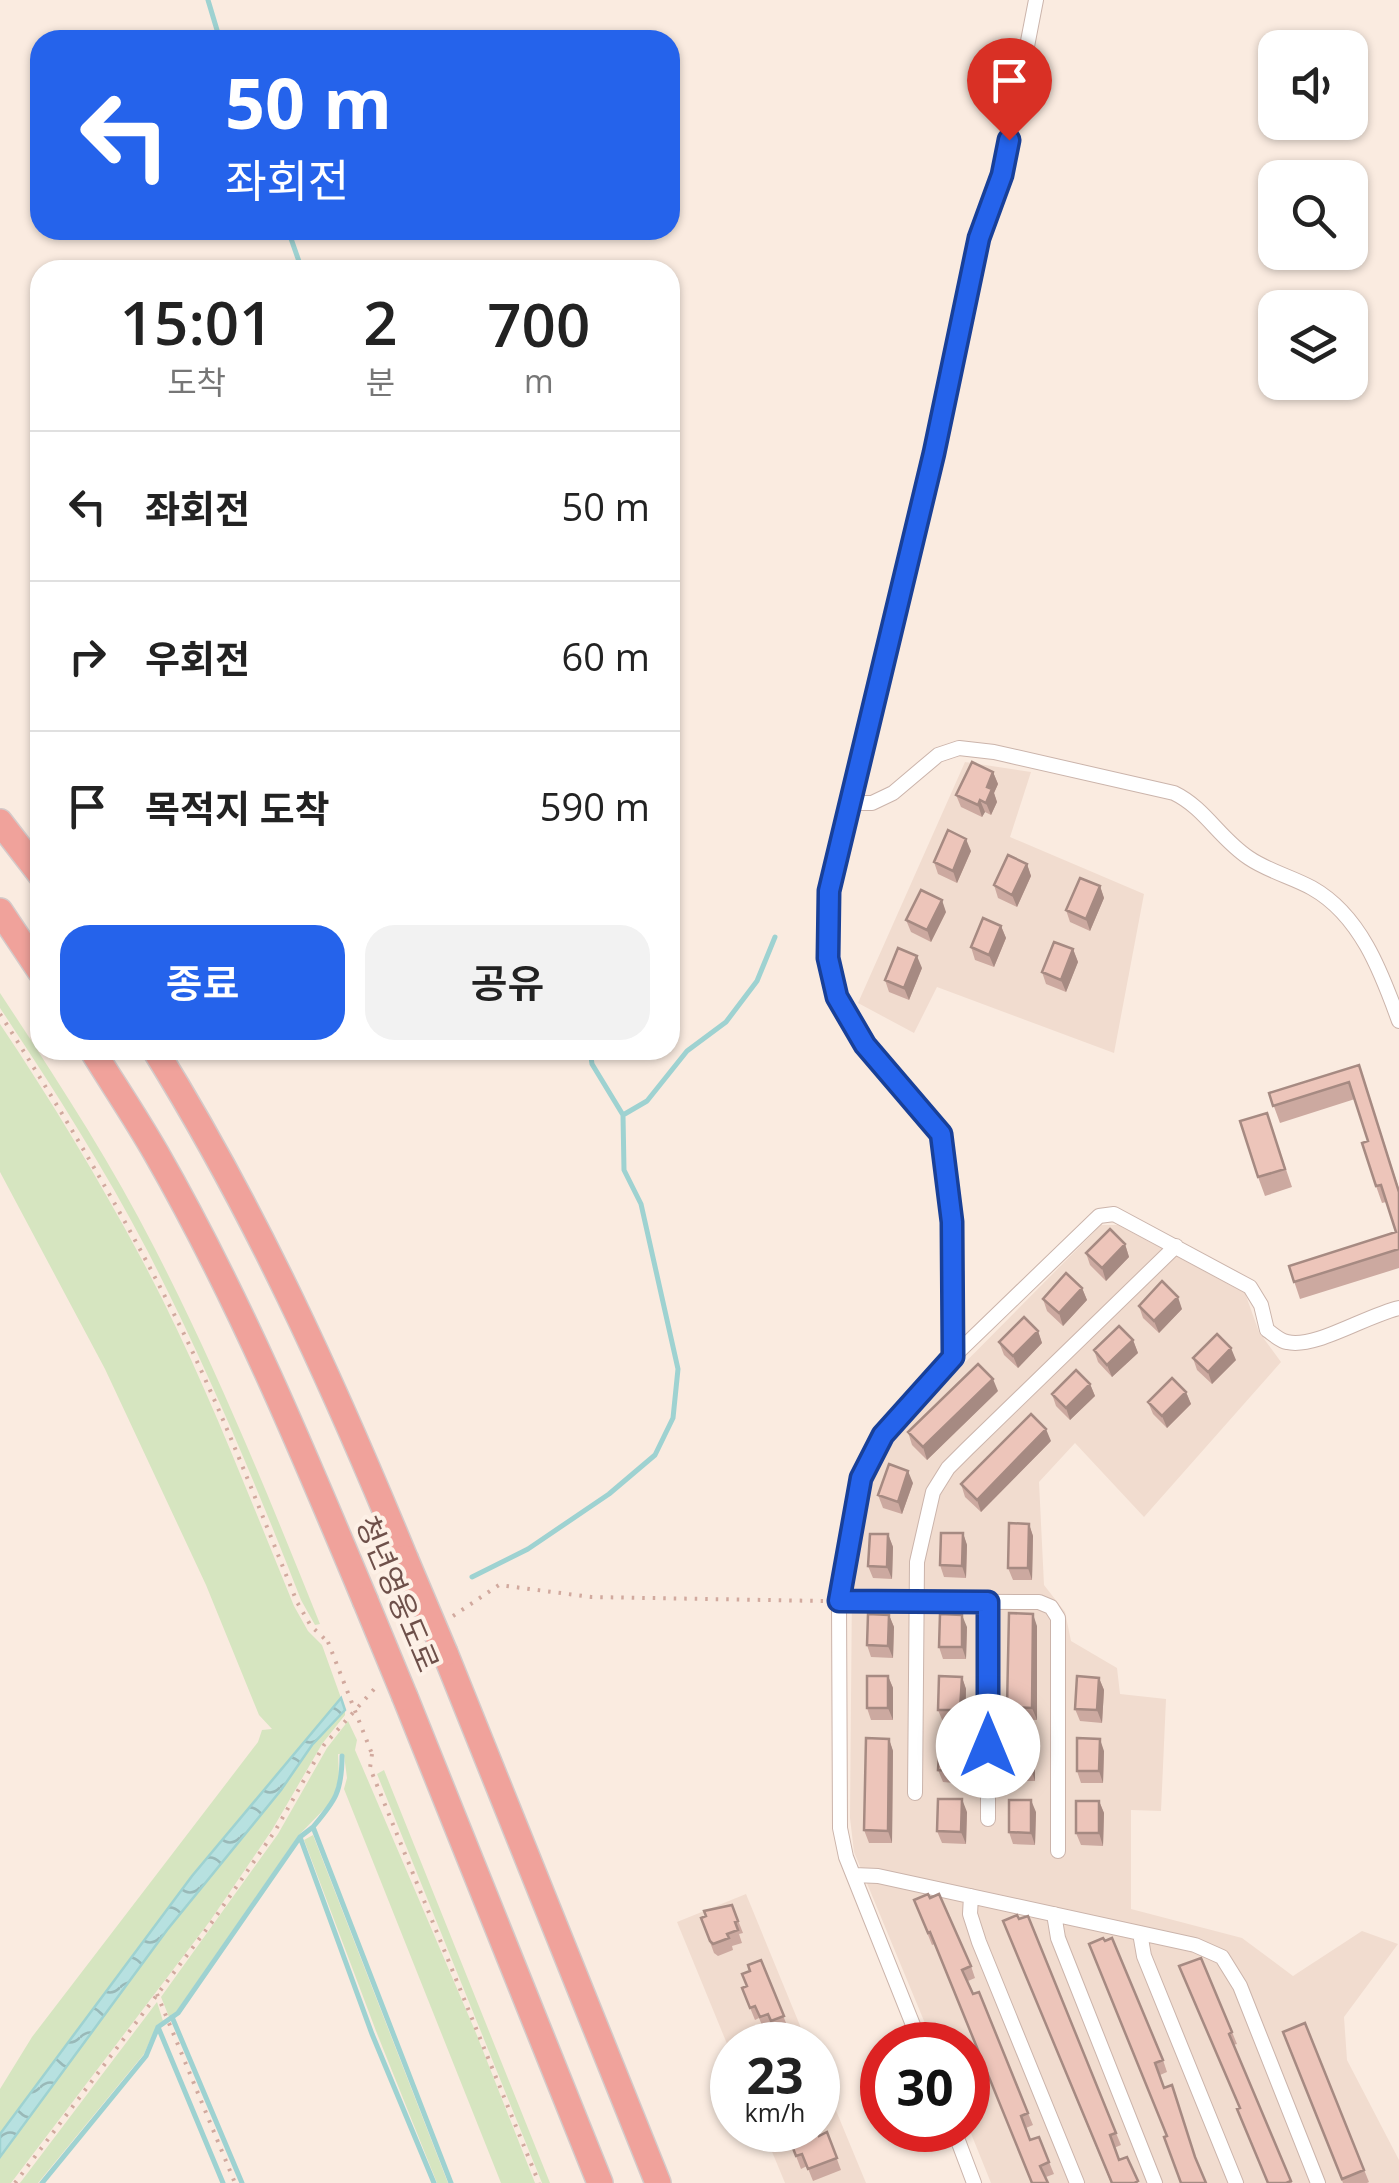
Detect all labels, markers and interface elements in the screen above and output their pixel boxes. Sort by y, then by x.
map controls [1258,30,1368,400]
button: sound [1258,30,1368,140]
pin [967,38,1052,141]
icon: arrive [982,53,1037,108]
text: 50 m [225,54,392,150]
icon: left [60,70,190,200]
text: 좌회전 [225,149,349,210]
button: search [1258,160,1368,270]
text: 15:01 [120,281,273,363]
text: 2 [363,281,398,363]
text: 700 [487,283,590,365]
button: layers [1258,290,1368,400]
text: m [524,359,554,402]
text: 도착 [167,360,226,403]
text: 분 [366,360,395,403]
icon: left [60,479,115,534]
text: 50 m [561,480,650,532]
text: 좌회전 [145,482,250,534]
icon: right [60,629,115,684]
text: 60 m [561,630,650,682]
text: 우회전 [145,632,250,684]
icon: arrive [60,779,115,834]
text: 590 m [540,780,650,832]
text: 목적지 도착 [145,782,330,834]
button: 종료 [60,925,345,1040]
button: 공유 [365,925,650,1040]
street label: 청년영웅도로 [347,1509,450,1678]
position arrow [936,1694,1040,1798]
speed limit sign: 30 [860,2022,990,2152]
text: 23 [746,2041,804,2109]
text: km/h [745,2095,805,2129]

